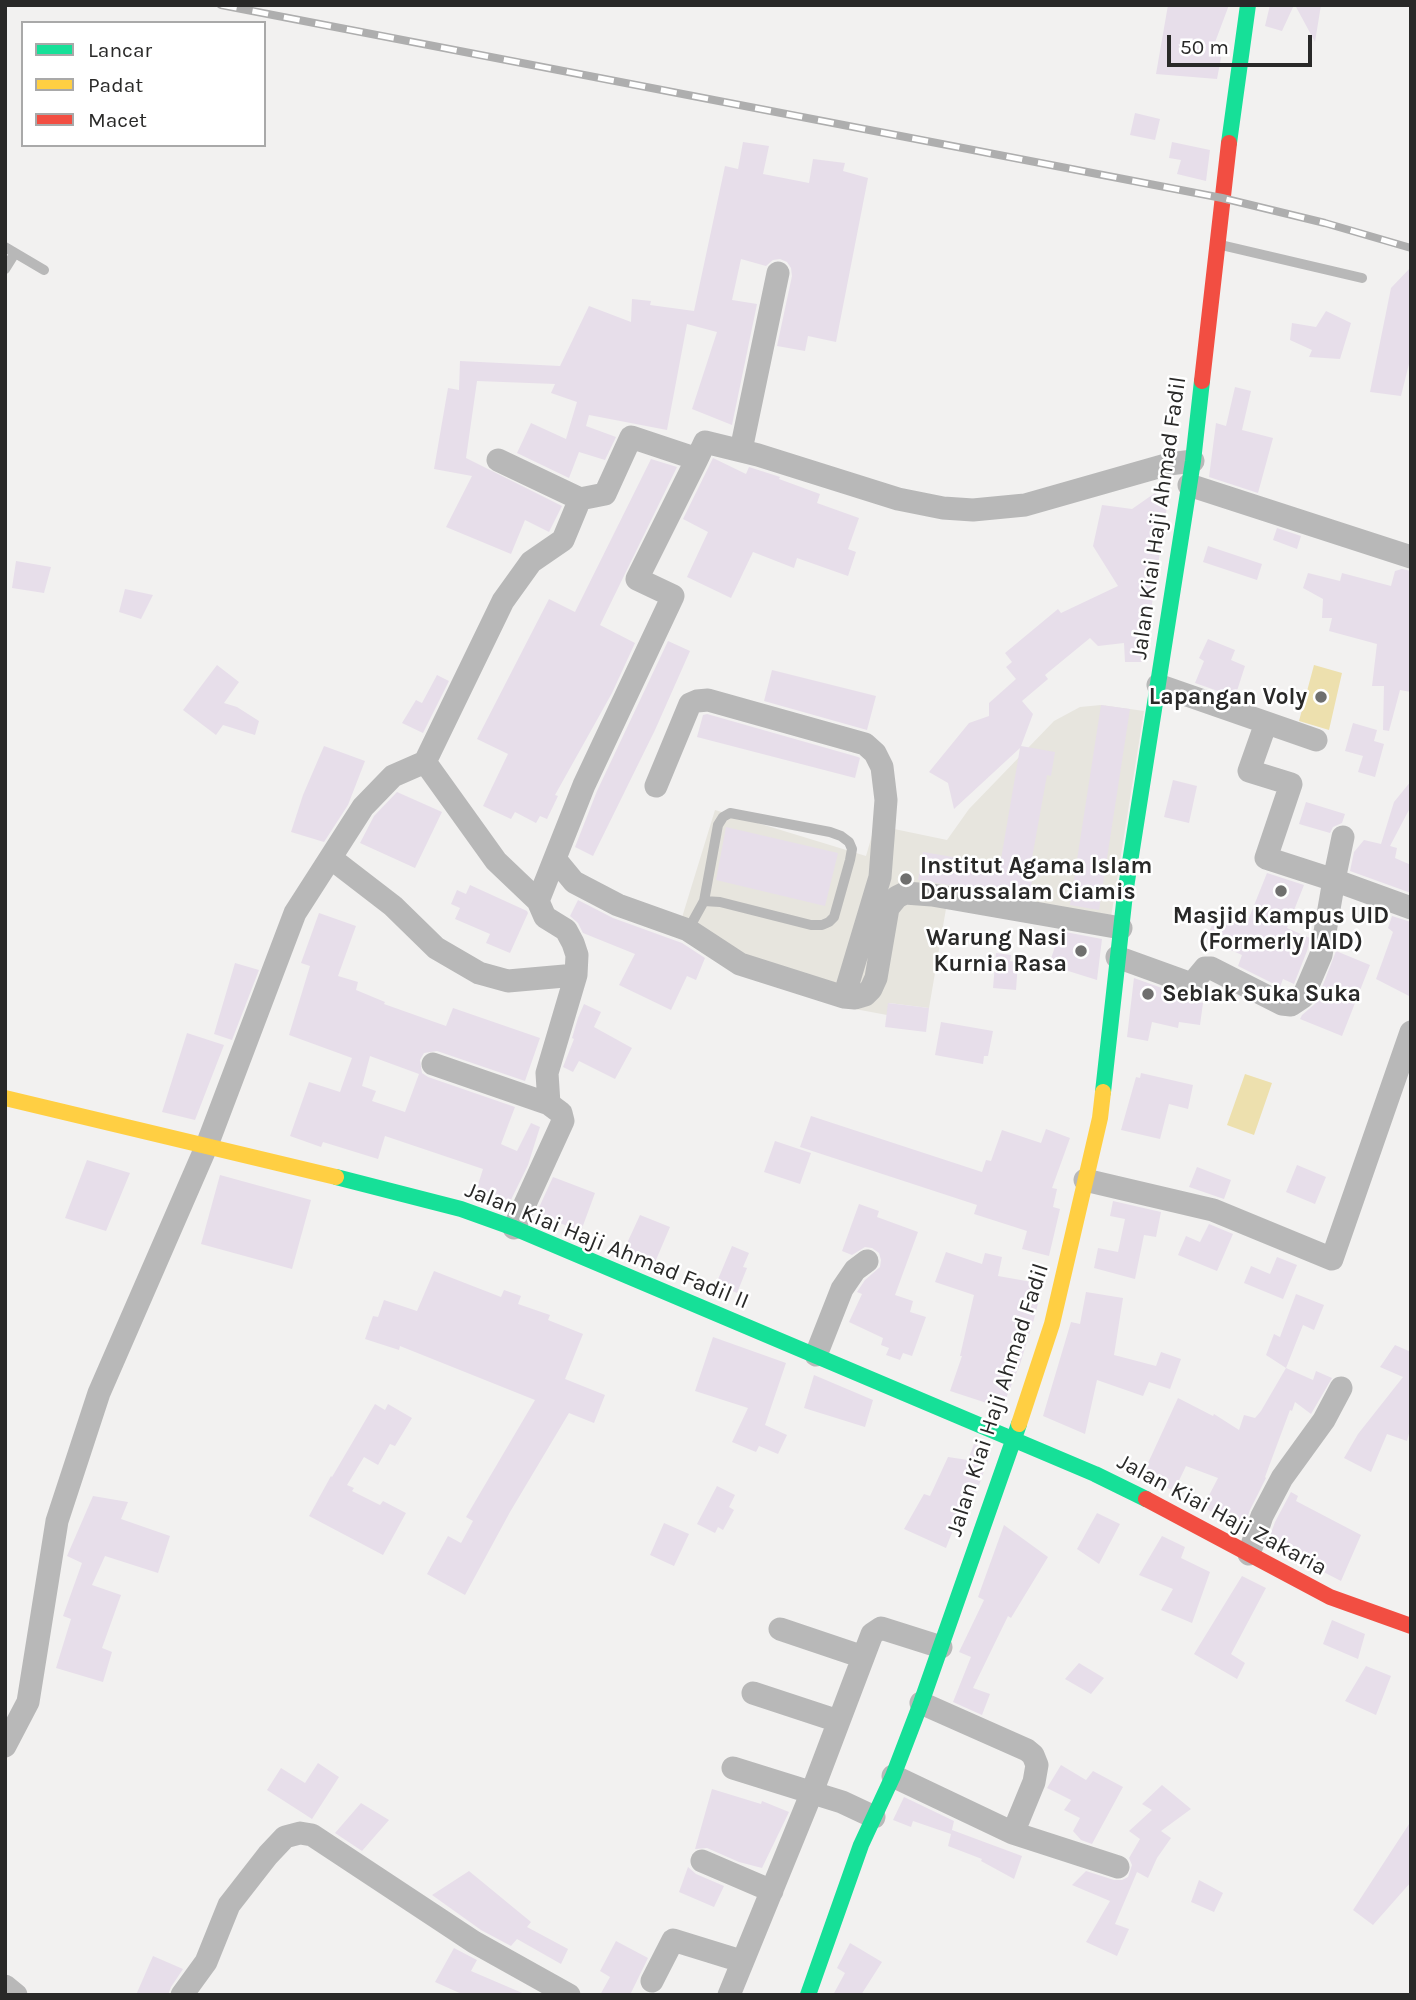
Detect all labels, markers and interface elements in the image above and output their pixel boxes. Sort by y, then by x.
legend [21,21,266,147]
scale bar [1171,21,1316,65]
text: 50 m [1180,35,1229,59]
text: Lancar [88,38,152,62]
text: Padat [88,73,143,97]
text: Macet [88,108,147,132]
street label: Jalan Kiai Haji Ahmad Fadil [1125,375,1193,661]
place label: Lapangan Voly [1149,683,1307,711]
marker: Lapangan Voly [1313,689,1329,705]
place label: Institut Agama Islam Darussalam Ciamis [920,852,1152,906]
marker: Institut Agama Islam Darussalam Ciamis [898,871,914,887]
marker: Masjid Kampus UID (Formerly IAID) [1273,883,1289,899]
place label: Masjid Kampus UID (Formerly IAID) [1173,902,1389,956]
place label: Warung Nasi Kurnia Rasa [926,924,1067,978]
marker: Warung Nasi Kurnia Rasa [1073,943,1089,959]
place label: Seblak Suka Suka [1162,980,1361,1008]
marker: Seblak Suka Suka [1140,986,1156,1002]
street label: Jalan Kiai Haji Ahmad Fadil II [461,1176,753,1316]
street label: Jalan Kiai Haji Ahmad Fadil [941,1260,1055,1540]
street label: Jalan Kiai Haji Zakaria [1112,1448,1332,1582]

